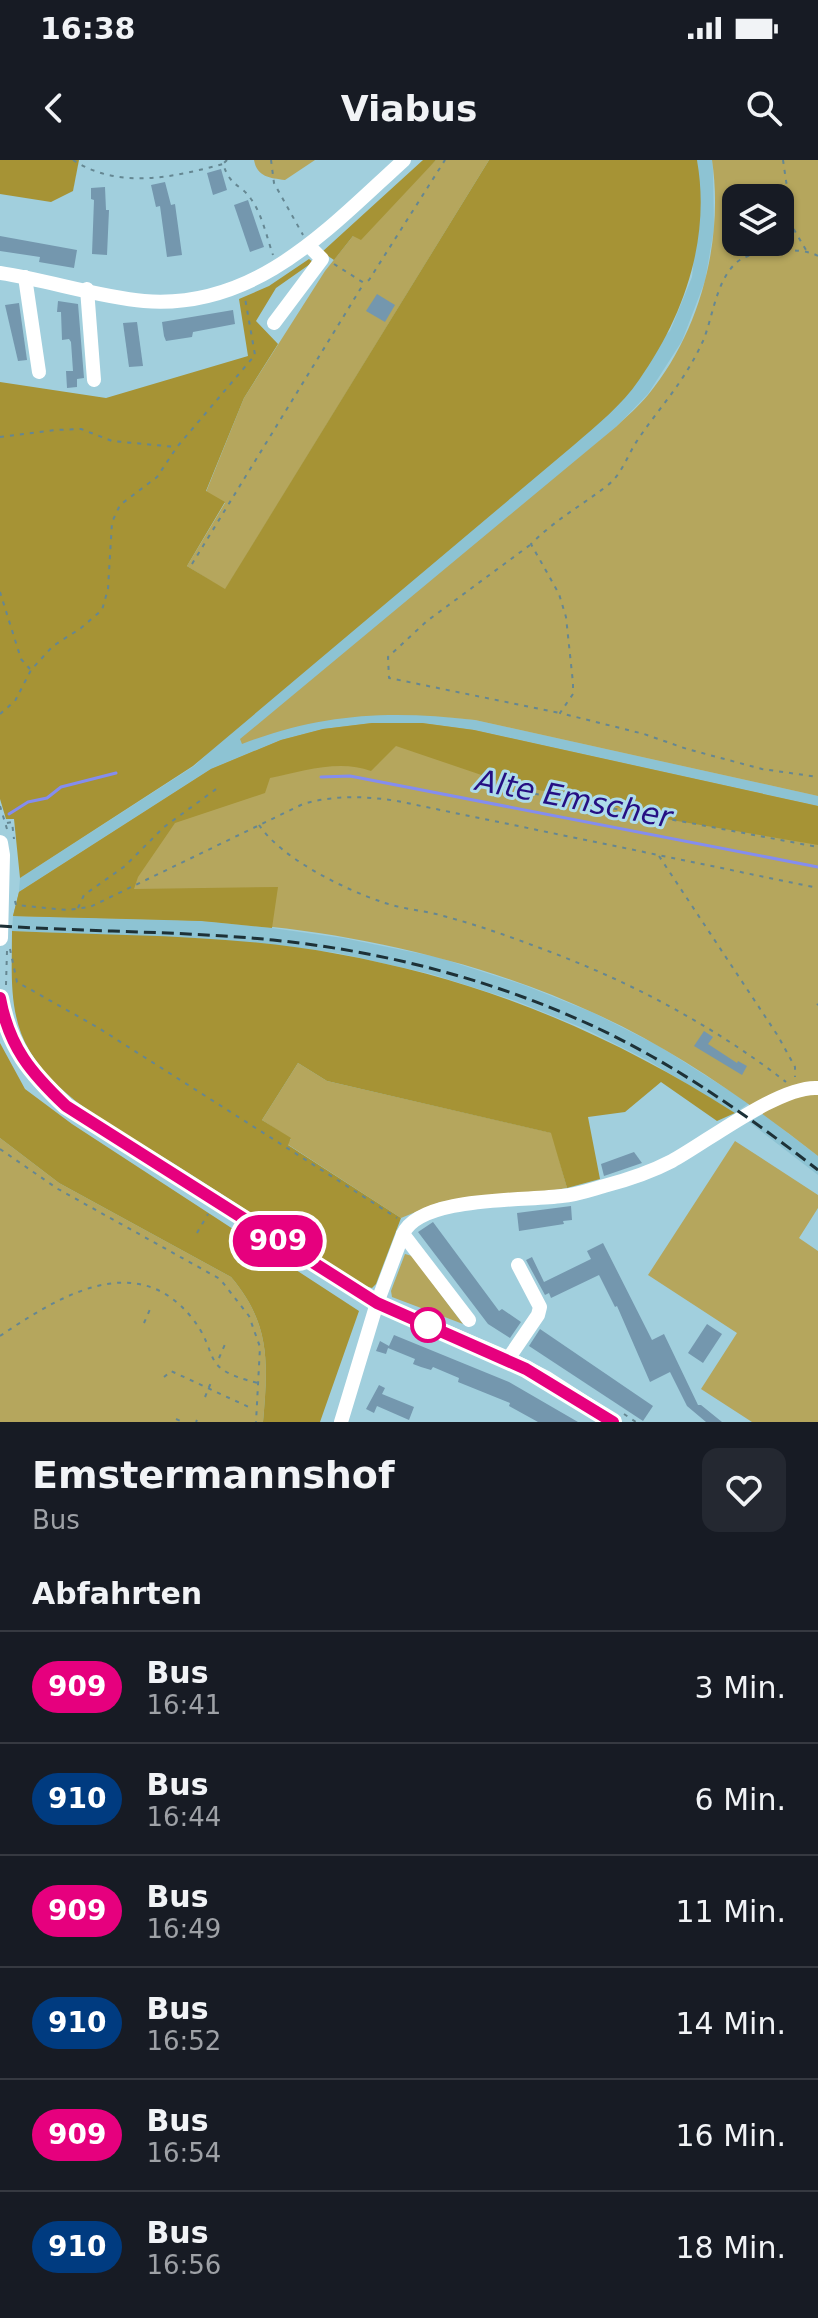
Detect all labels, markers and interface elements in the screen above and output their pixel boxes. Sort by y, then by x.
text: 16:38 [40,11,136,46]
icon: back [32,86,76,130]
icon: search [742,86,786,130]
text: Viabus [341,88,477,129]
map controls [722,184,794,256]
button: layers [722,184,794,256]
water label: Alte Emscher [471,762,677,835]
line badge: 909 [232,1215,324,1267]
text: 909 [249,1224,307,1257]
unlabelled marker [411,1308,445,1342]
button: heart [702,1448,786,1532]
text: Emstermannshof [32,1453,395,1497]
text: Bus [32,1505,80,1535]
text: Abfahrten [32,1576,202,1611]
text: Bus [146,1655,209,1690]
text: 909 [48,1670,106,1703]
text: 3 Min. [695,1670,786,1705]
text: 16:41 [146,1690,221,1720]
text: Bus [146,1767,209,1802]
text: 910 [48,1782,106,1815]
text: 6 Min. [695,1782,786,1817]
text: 16:44 [146,1802,221,1832]
text: Bus [146,1879,209,1914]
text: 909 [48,1894,106,1927]
text: 11 Min. [676,1894,786,1929]
text: 16:49 [146,1914,221,1944]
text: Bus [146,1991,209,2026]
text: 910 [48,2006,106,2039]
text: 14 Min. [676,2006,786,2041]
text: 16:52 [146,2026,221,2056]
text: Bus [146,2103,209,2138]
text: 909 [48,2118,106,2151]
text: 16 Min. [676,2118,786,2153]
text: 16:54 [146,2138,221,2168]
text: Bus [146,2215,209,2250]
text: 910 [48,2230,106,2263]
text: 18 Min. [676,2230,786,2265]
text: 16:56 [146,2250,221,2280]

